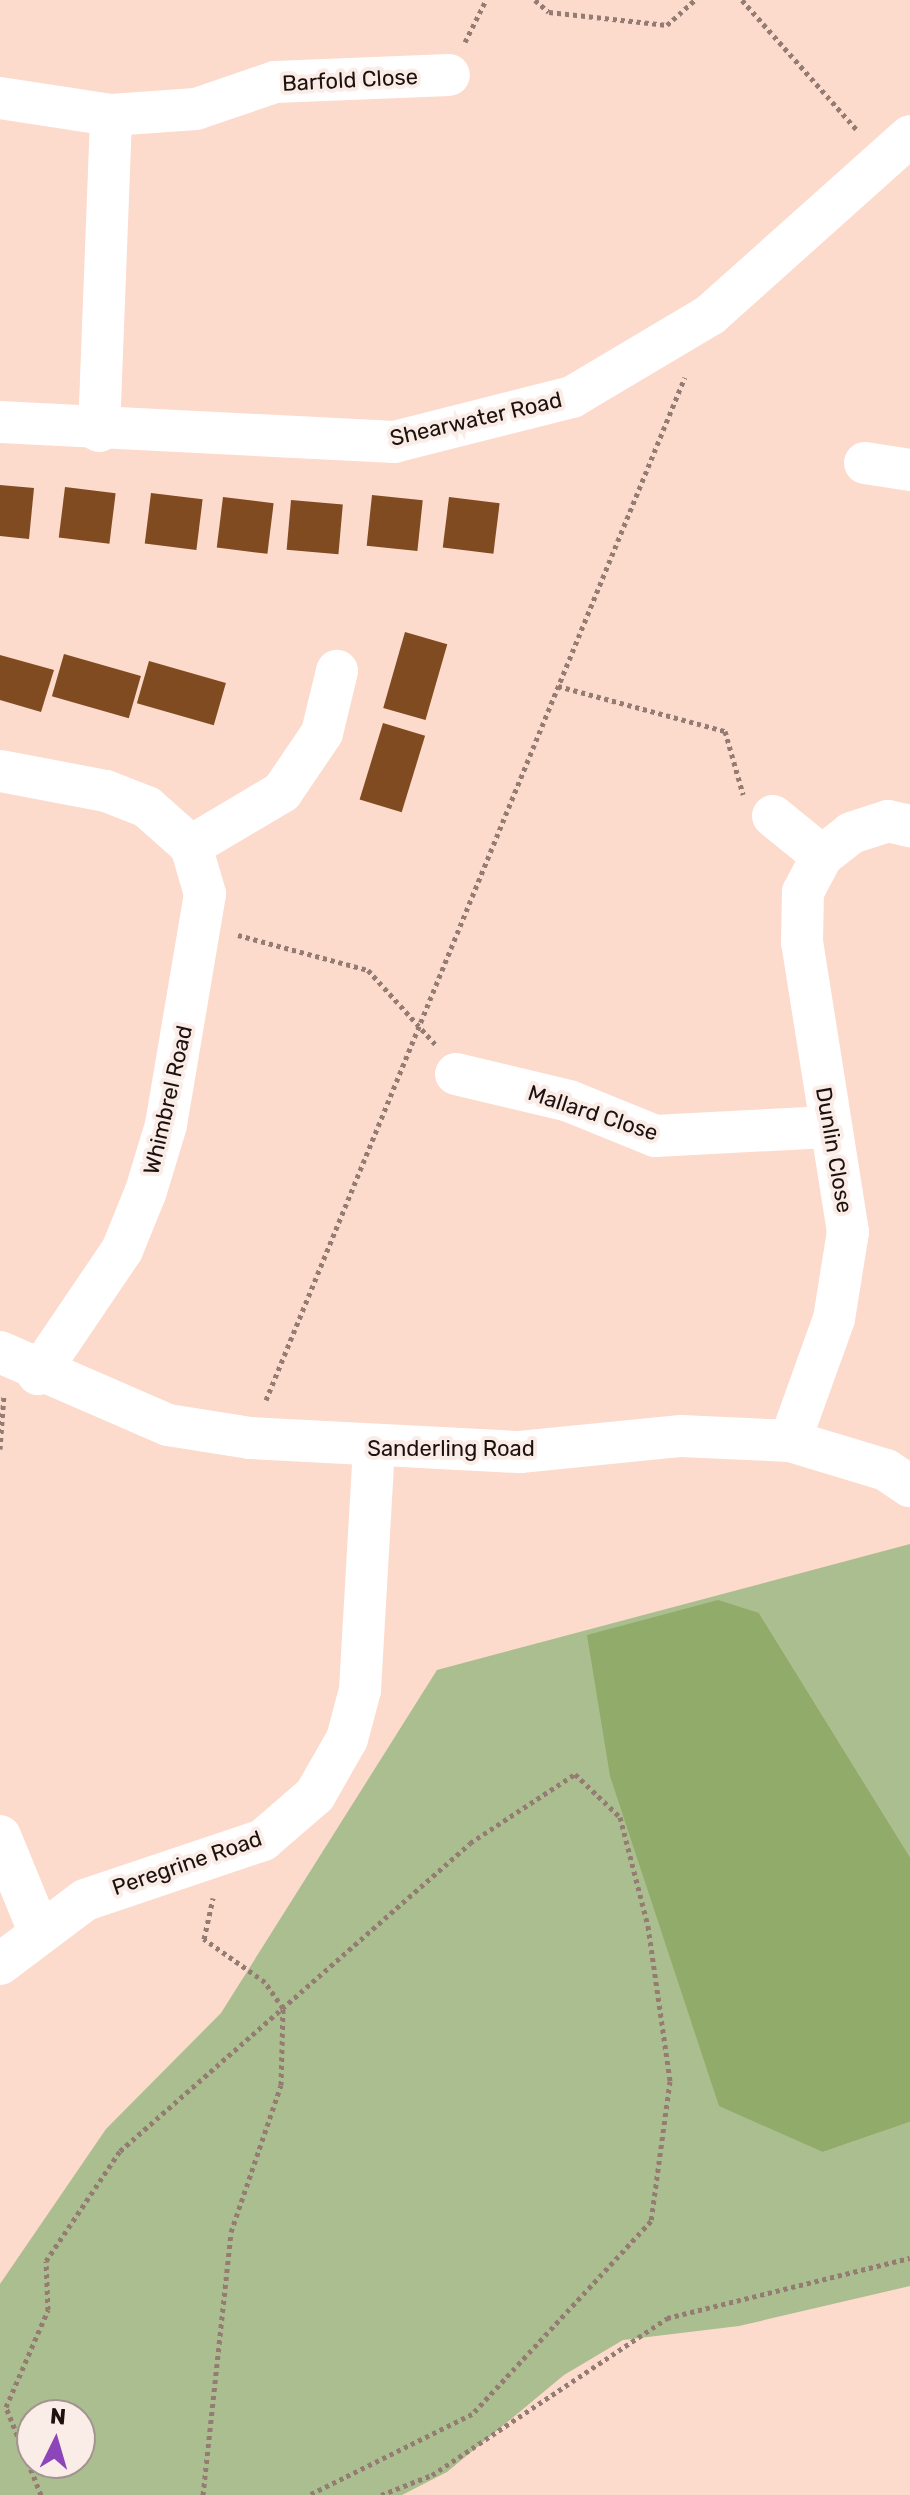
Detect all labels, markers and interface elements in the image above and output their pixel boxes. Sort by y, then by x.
street label: Barfold Close [281,63,419,97]
street label: Shearwater Road [387,386,565,452]
street label: Whimbrel Road [138,1023,198,1177]
street label: Mallard Close [525,1080,661,1146]
street label: Dunlin Close [810,1085,858,1215]
street label: Sanderling Road [367,1436,535,1462]
street label: Peregrine Road [109,1825,265,1901]
north arrow [16,2399,96,2479]
text: N [49,2402,67,2431]

